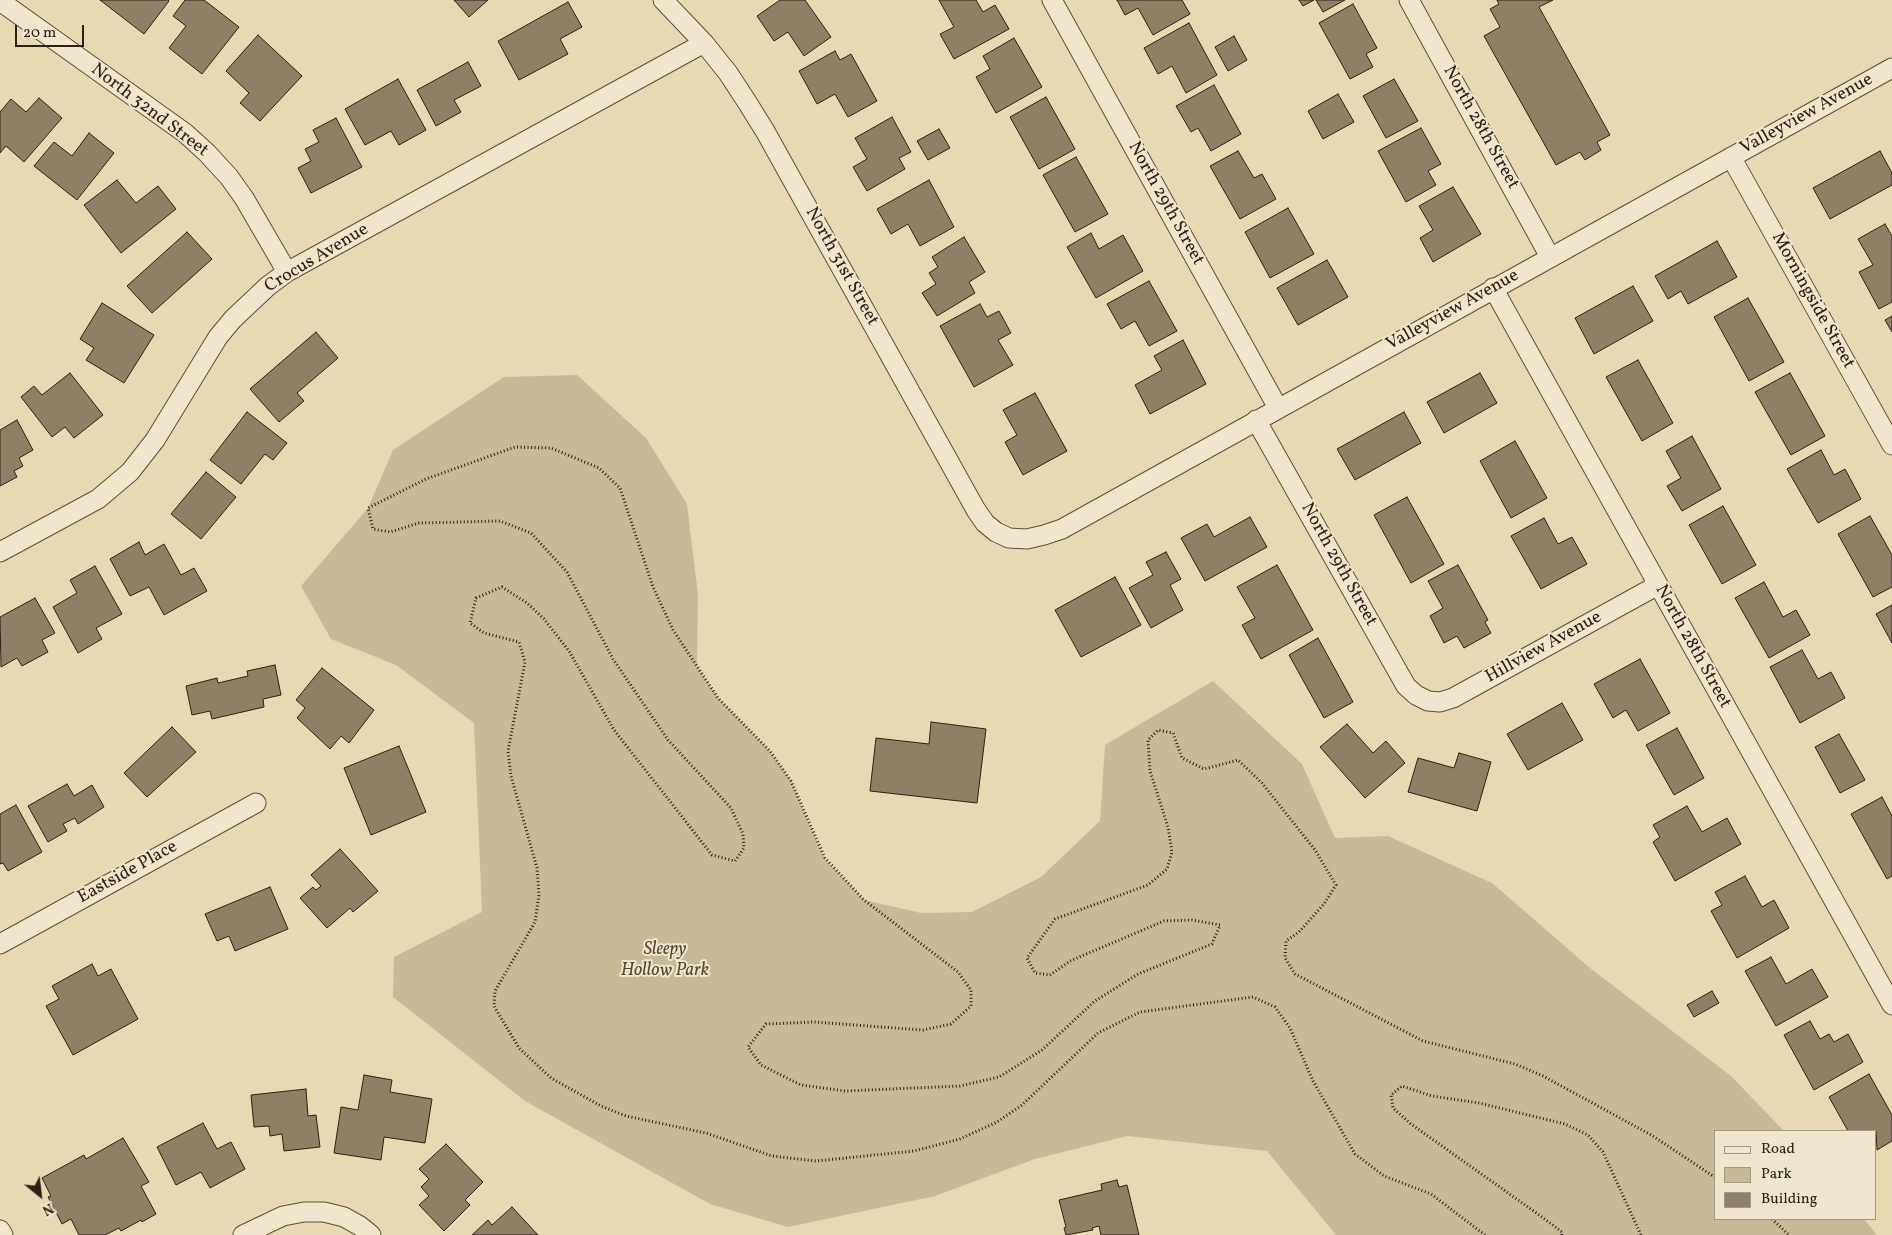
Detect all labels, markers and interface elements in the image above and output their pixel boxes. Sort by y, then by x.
scale bar [18,15,86,47]
text: 20 m [23,23,56,44]
street label: North 32nd Street [86,60,212,162]
street label: North 28th Street [1437,63,1523,193]
street label: Valleyview Avenue [1737,70,1877,160]
street label: North 29th Street [1122,139,1208,269]
street label: North 31st Street [800,204,882,330]
street label: Crocus Avenue [261,220,373,298]
street label: Morningside Street [1766,229,1858,373]
street label: Valleyview Avenue [1383,266,1523,356]
street label: North 29th Street [1295,500,1381,630]
street label: North 28th Street [1649,582,1735,712]
street label: Hillview Avenue [1482,607,1606,689]
street label: Eastside Place [74,837,182,909]
park label: Sleepy Hollow Park [621,940,709,982]
legend [1714,1130,1877,1220]
text: Road [1761,1139,1795,1160]
text: Park [1761,1164,1792,1185]
north arrow [15,1170,65,1220]
text: Building [1761,1189,1817,1210]
text: N [38,1198,57,1219]

